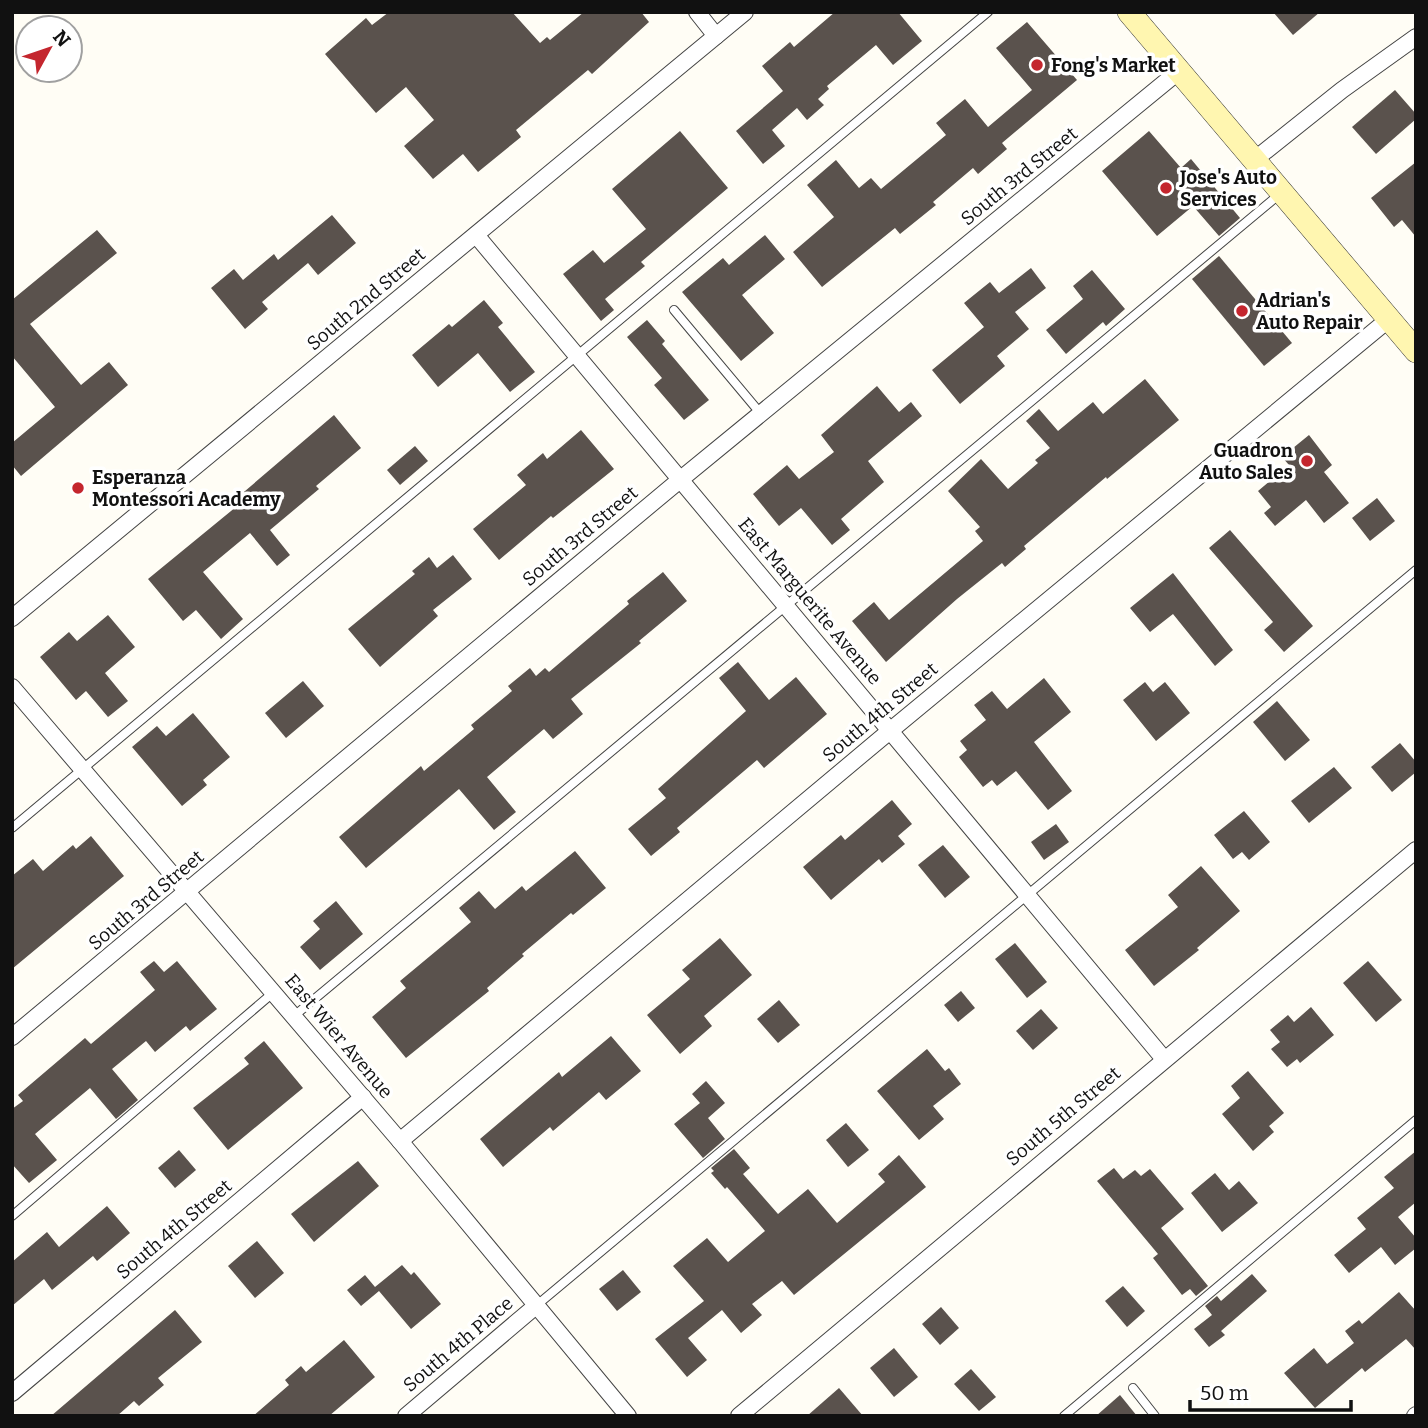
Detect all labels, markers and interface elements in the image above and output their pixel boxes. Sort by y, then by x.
north arrow [14,14,84,84]
text: N [48,25,75,52]
place label: Fong's Market [1051,54,1176,77]
marker: Fong's Market [1029,57,1045,73]
street label: South 3rd Street [956,122,1082,230]
place label: Jose's Auto Services [1179,166,1277,211]
marker: Jose's Auto Services [1158,180,1174,196]
street label: South 2nd Street [302,243,430,355]
place label: Adrian's Auto Repair [1256,289,1363,334]
marker: Adrian's Auto Repair [1234,303,1250,319]
place label: Guadron Auto Sales [1199,439,1294,484]
marker: Guadron Auto Sales [1299,453,1315,469]
place label: Esperanza Montessori Academy [92,466,281,511]
marker: Esperanza Montessori Academy [70,480,86,496]
street label: South 3rd Street [518,481,642,591]
street label: East Marguerite Avenue [733,513,887,689]
street label: South 4th Street [818,657,942,767]
street label: South 3rd Street [84,845,208,955]
street label: East Wier Avenue [280,969,398,1103]
street label: South 5th Street [1001,1061,1125,1171]
street label: South 4th Street [112,1174,236,1284]
street label: South 4th Place [398,1291,518,1397]
scale bar [1190,1368,1351,1412]
text: 50 m [1200,1380,1249,1406]

